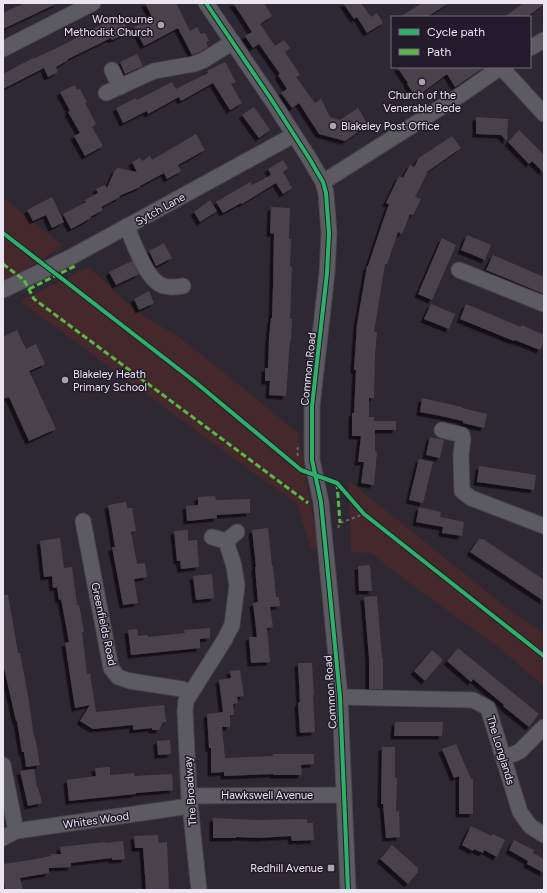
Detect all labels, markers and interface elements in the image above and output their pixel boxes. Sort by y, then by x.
place label: Wombourne Methodist Church [64,13,153,39]
legend [391,16,531,68]
marker: Wombourne Methodist Church [156,20,166,30]
text: Cycle path [427,25,485,39]
text: Path [427,45,451,59]
marker: Church of the Venerable Bede [417,77,427,87]
place label: Church of the Venerable Bede [383,89,461,115]
place label: Blakeley Post Office [341,120,440,133]
marker: Blakeley Post Office [328,121,338,131]
street label: Sytch Lane [133,190,187,228]
street label: Common Road [298,332,319,406]
place label: Blakeley Heath Primary School [73,368,147,394]
marker: Blakeley Heath Primary School [60,375,70,385]
street label: Greenfields Road [88,581,119,667]
street label: Common Road [321,655,340,729]
street label: The Longlands [484,714,517,786]
street label: The Broadway [182,756,199,826]
street label: Hawkswell Avenue [221,789,313,802]
street label: Whites Wood [62,809,130,832]
place label: Redhill Avenue [250,862,323,875]
marker: Redhill Avenue [326,863,336,873]

